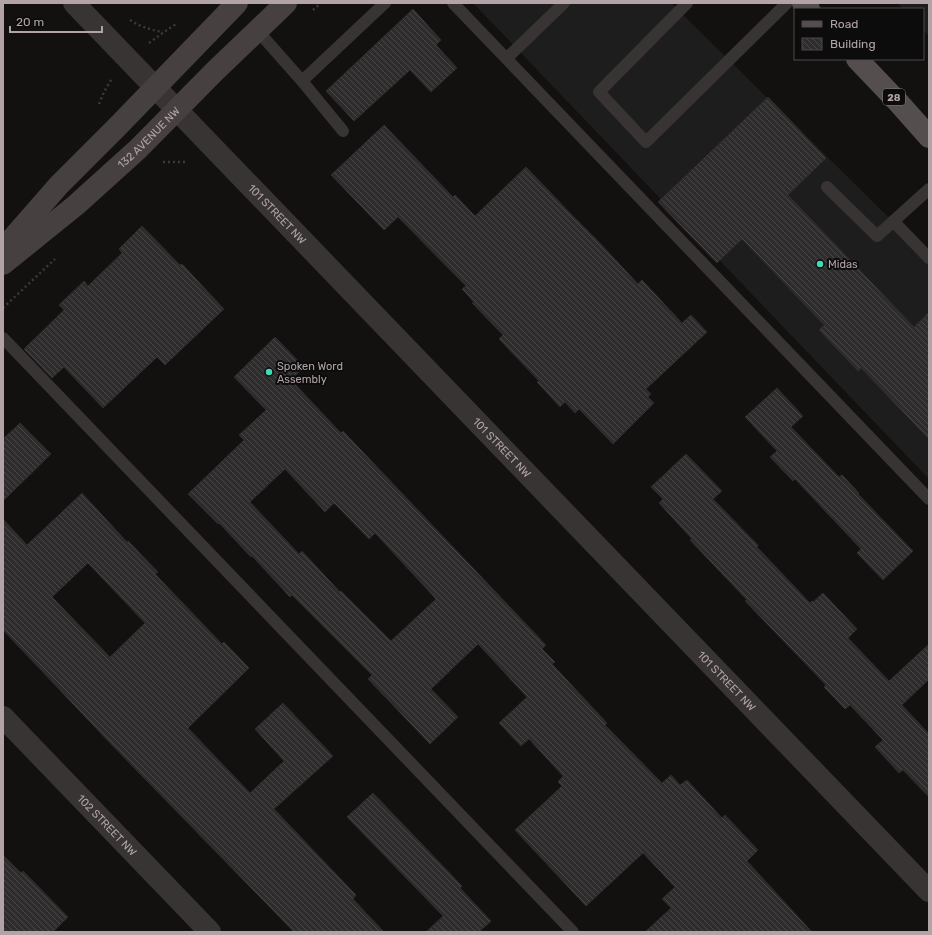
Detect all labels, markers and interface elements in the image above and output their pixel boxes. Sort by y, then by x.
scale bar [10,8,102,34]
legend [794,8,924,60]
text: 20 m [16,15,44,29]
text: Road [830,17,858,31]
text: Building [830,37,876,51]
road number: 28 [883,89,905,105]
street label: 132 AVENUE NW [115,104,183,171]
street label: 101 STREET NW [245,182,309,247]
place label: Midas [828,258,858,271]
marker: Midas [815,259,825,269]
place label: Spoken Word Assembly [277,360,343,386]
marker: Spoken Word Assembly [264,367,274,377]
street label: 101 STREET NW [470,415,533,481]
street label: 101 STREET NW [695,649,758,714]
street label: 102 STREET NW [74,792,139,859]

